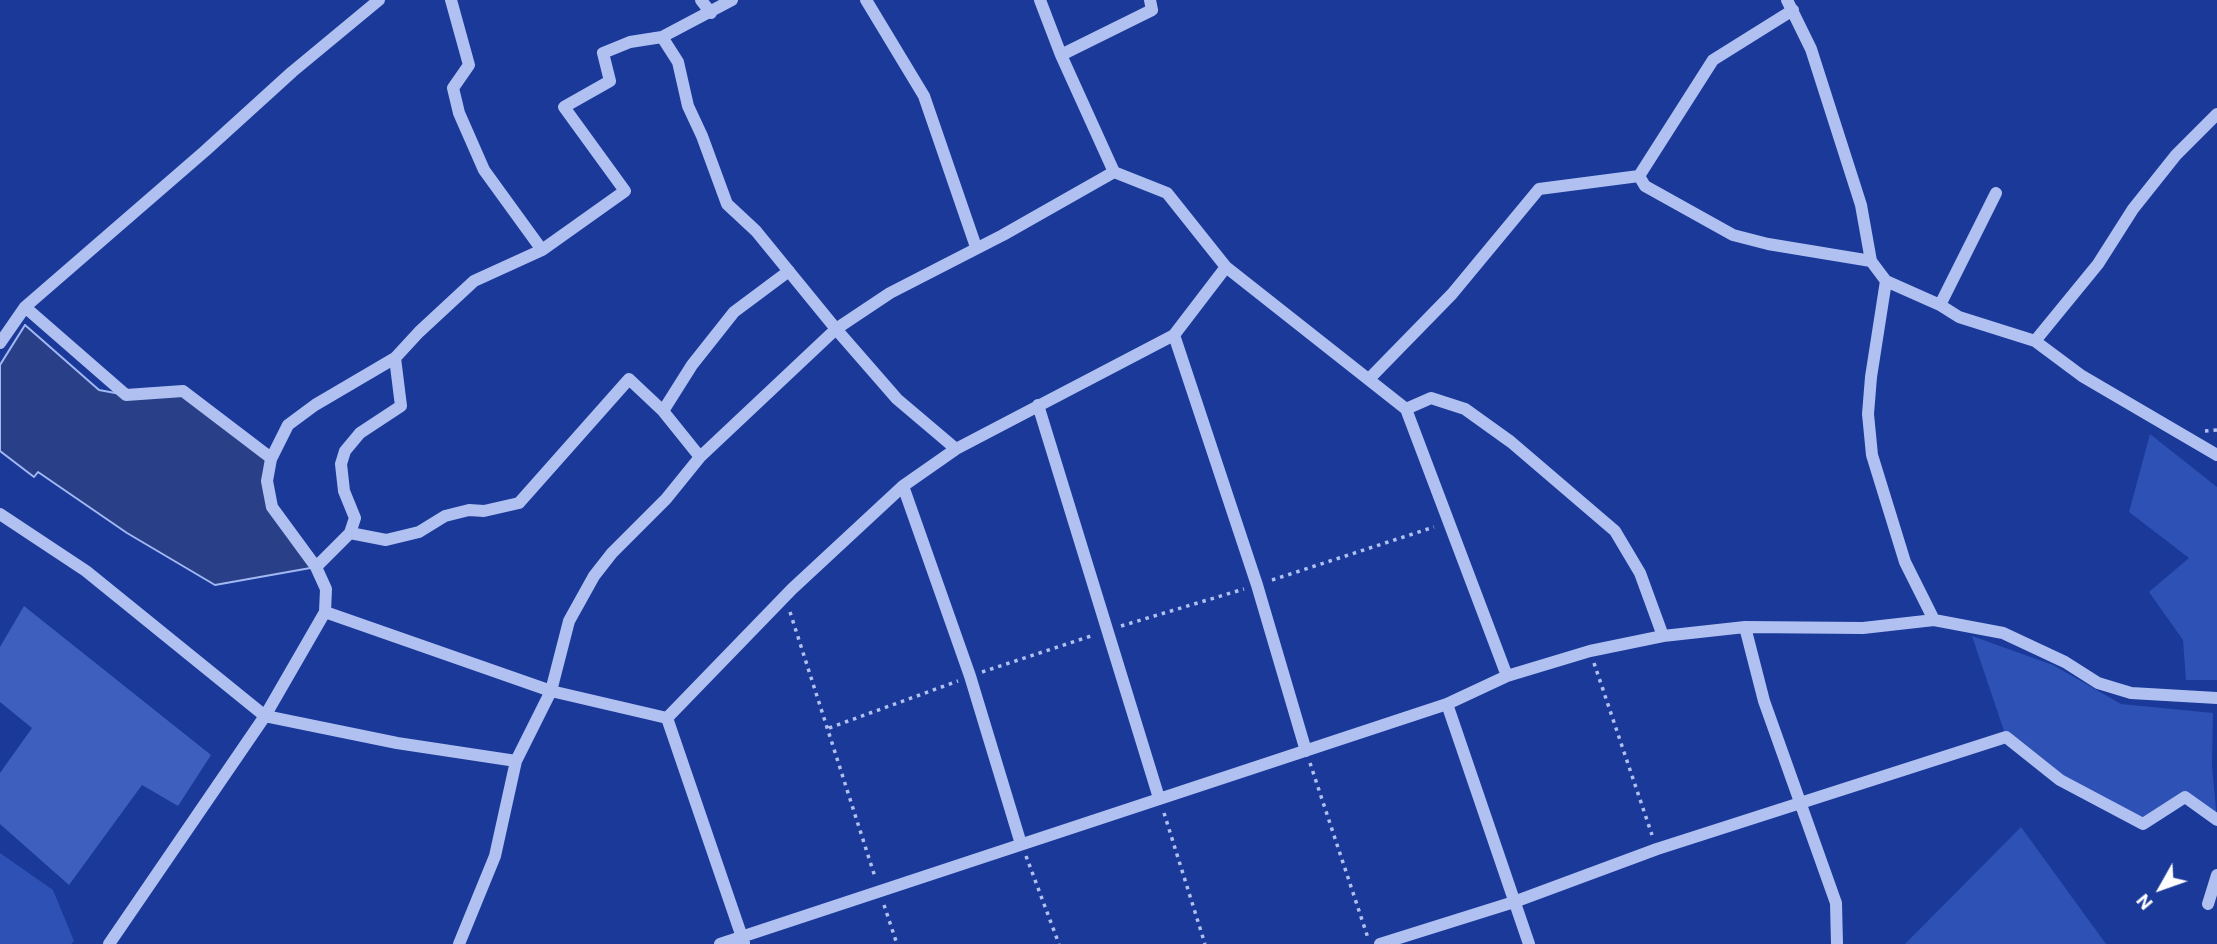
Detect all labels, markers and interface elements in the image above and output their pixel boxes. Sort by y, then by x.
north arrow [2126,853,2196,923]
text: N [2131,889,2158,914]

